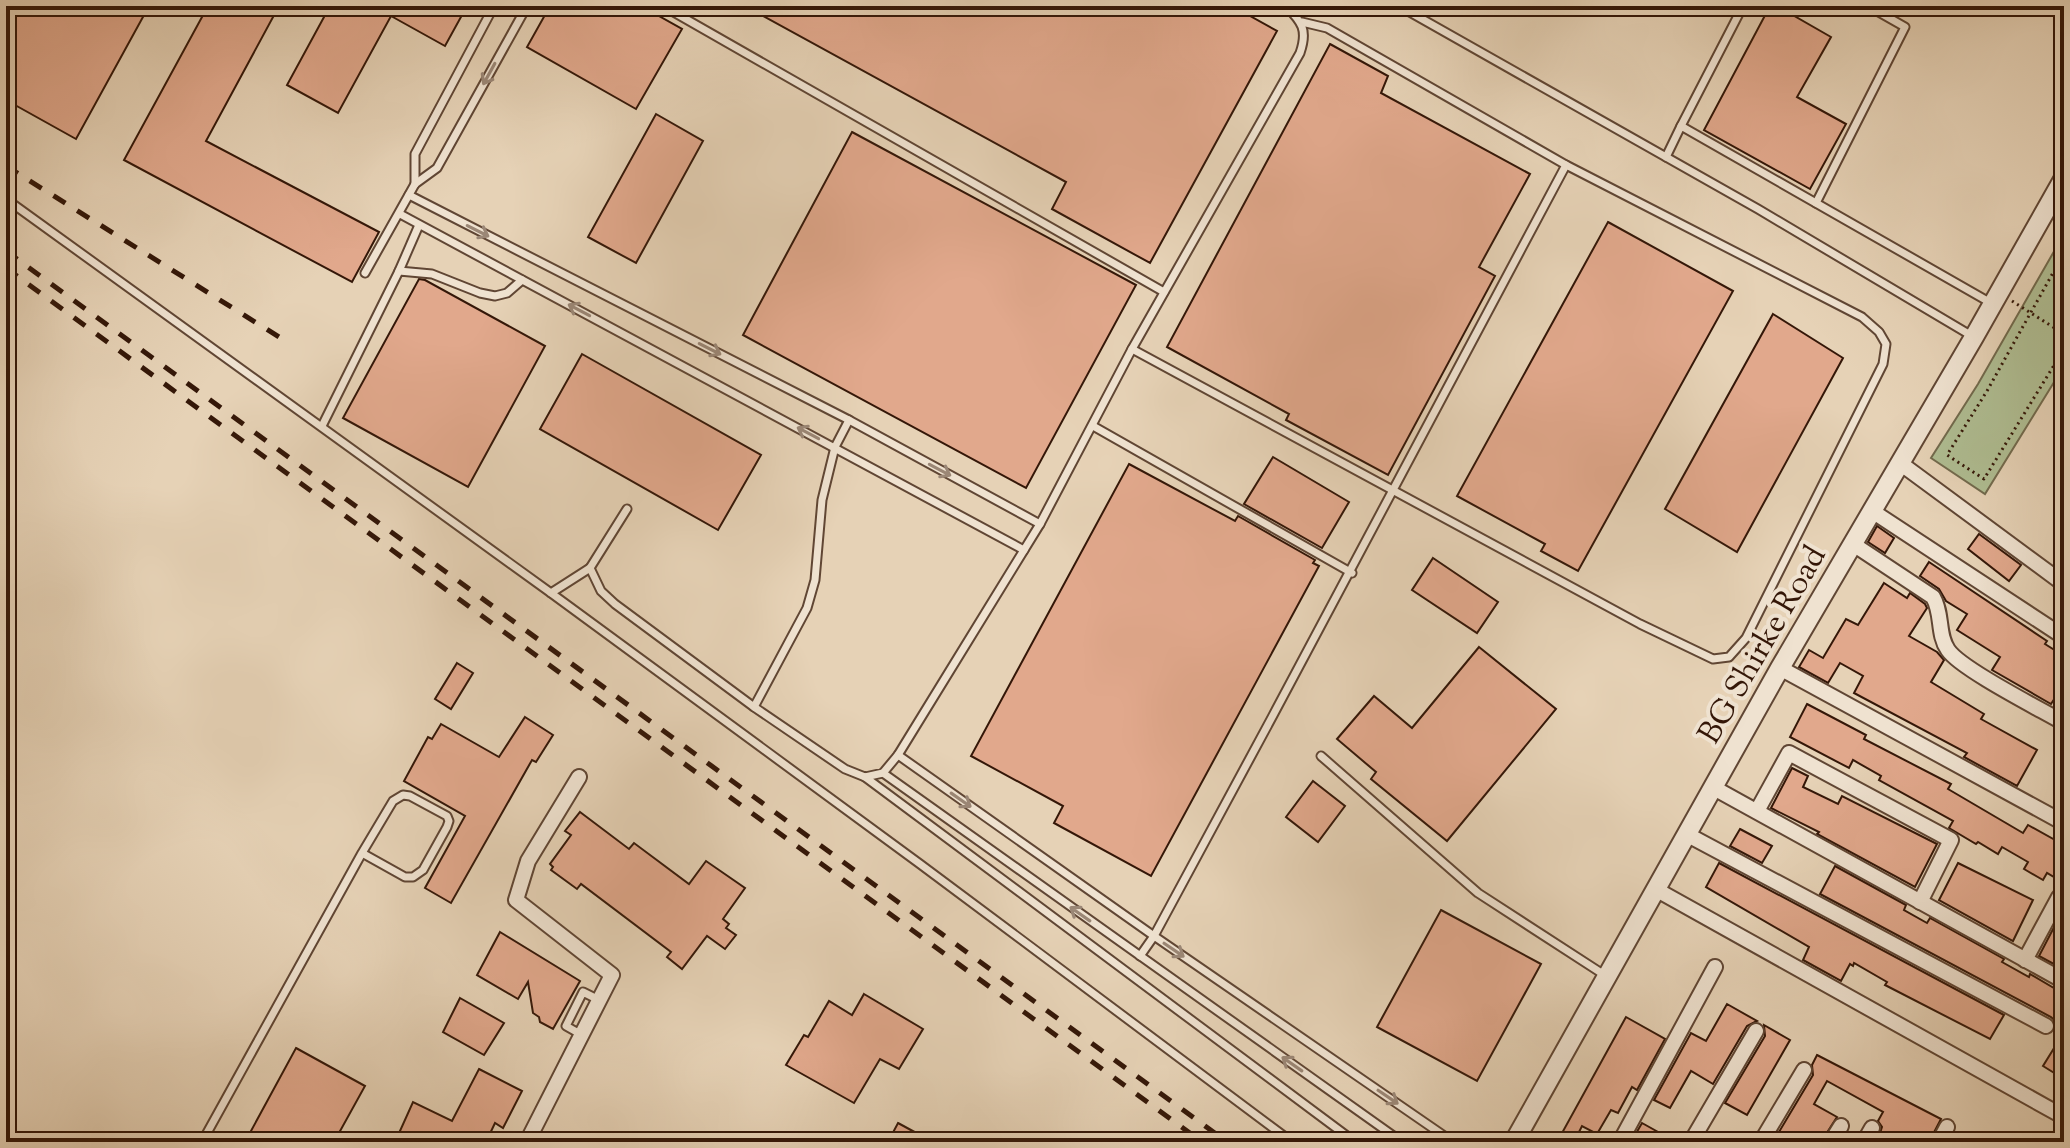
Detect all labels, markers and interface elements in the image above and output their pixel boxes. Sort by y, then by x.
one-way arrow [481,62,497,85]
one-way arrow [466,223,490,239]
one-way arrow [567,302,591,317]
one-way arrow [697,342,721,358]
one-way arrow [797,424,820,440]
one-way arrow [928,462,951,478]
street label: BG Shirke Road [1688,538,1839,753]
one-way arrow [950,792,972,808]
one-way arrow [1070,906,1092,922]
one-way arrow [1162,942,1184,958]
one-way arrow [1282,1056,1304,1073]
one-way arrow [1377,1089,1399,1105]

